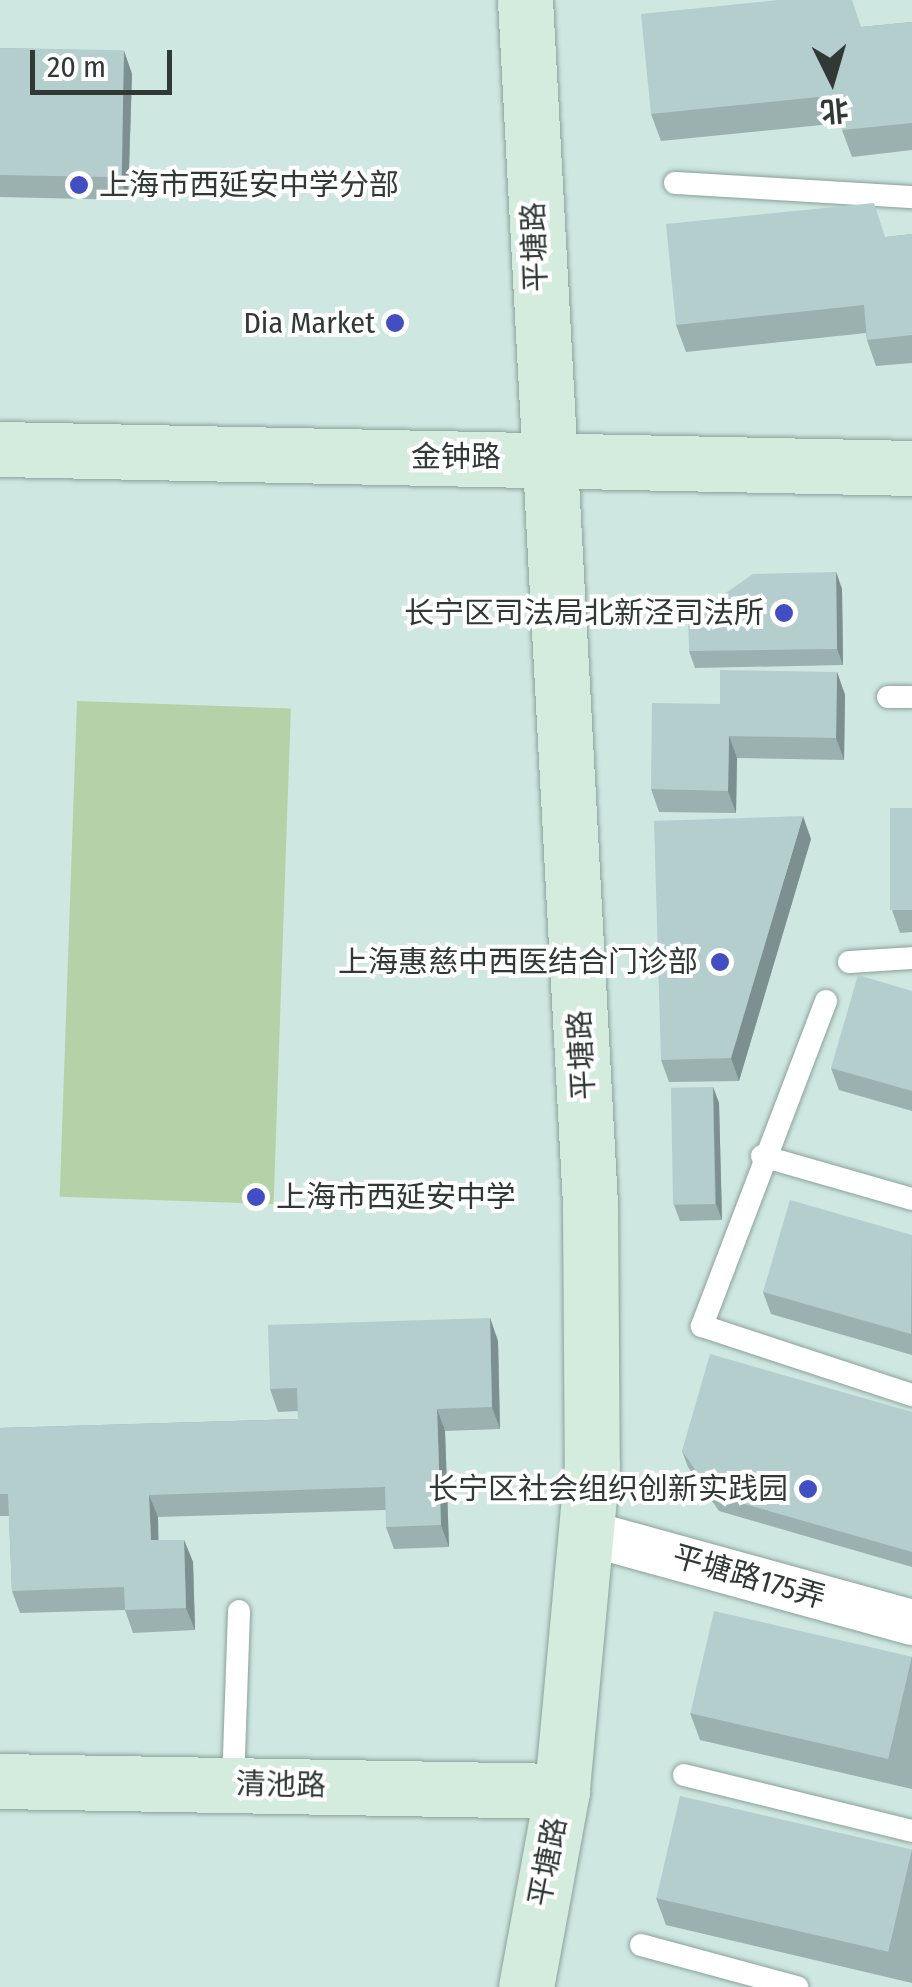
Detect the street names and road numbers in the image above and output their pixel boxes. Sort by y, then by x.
street label: 平塘路 [515,201,555,293]
street label: 金钟路 [411,439,501,475]
street label: 平塘路 [562,1009,602,1101]
street label: 平塘路175弄 [668,1538,830,1616]
street label: 清池路 [236,1766,326,1804]
street label: 平塘路 [522,1814,574,1910]

